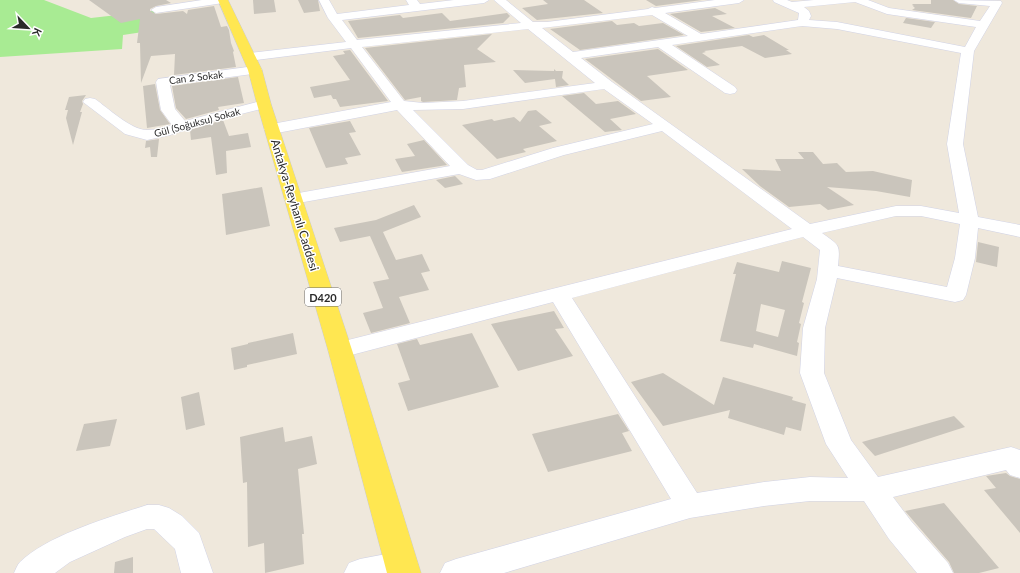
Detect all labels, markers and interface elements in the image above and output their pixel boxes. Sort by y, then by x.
north arrow [8,8,48,48]
text: K [30,26,45,39]
street label: Can 2 Sokak [168,68,225,86]
street label: Gül (Soğuksu) Sokak [153,105,242,139]
street label: Antakya-Reyhanlı Caddesi [268,137,322,273]
road number: D420 [305,288,341,306]

